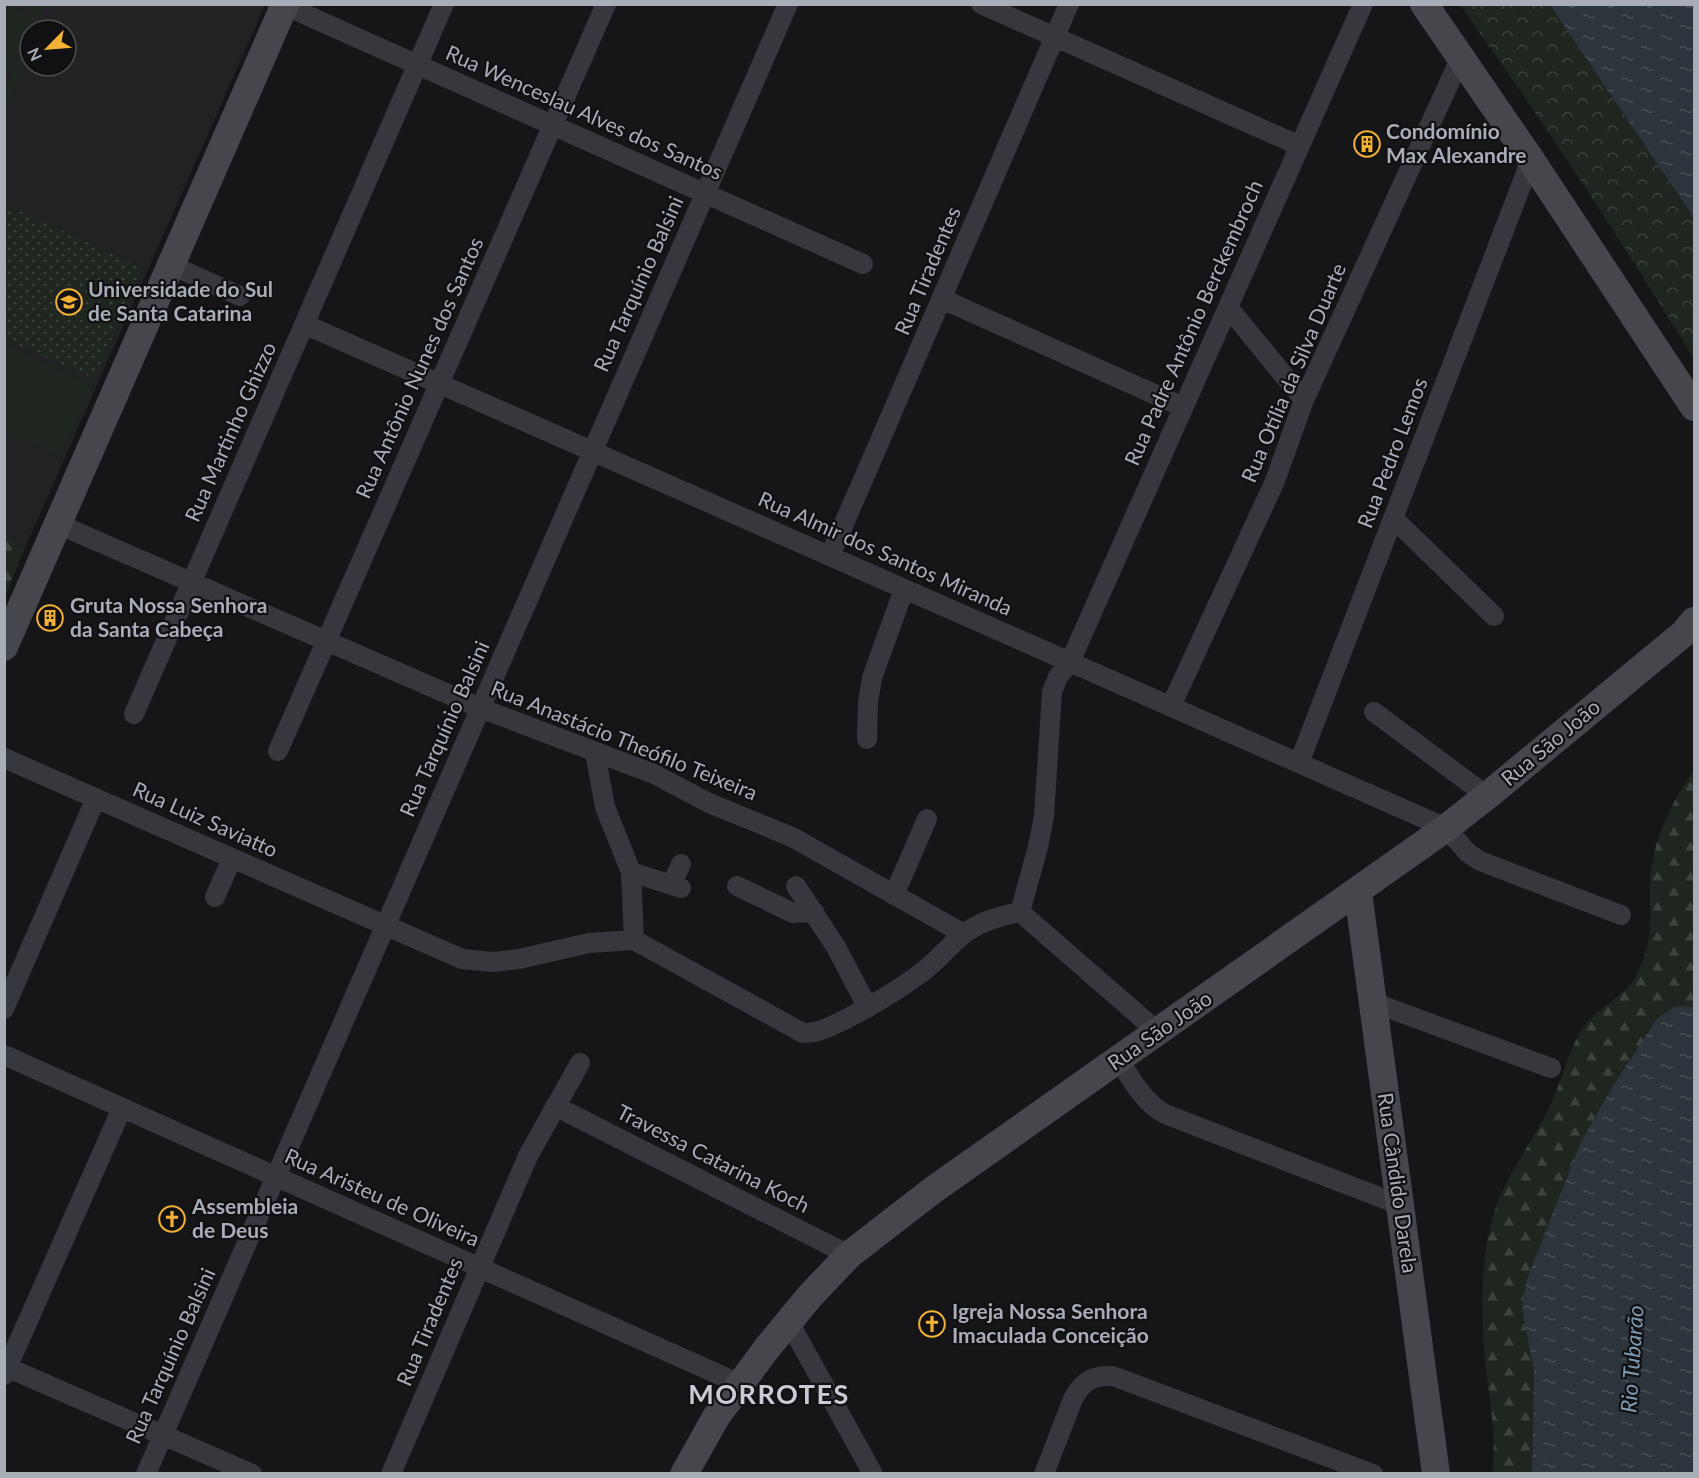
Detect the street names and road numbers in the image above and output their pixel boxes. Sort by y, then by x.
street label: Rua Wenceslau Alves dos Santos [442,39,727,184]
street label: Rua Padre Antônio Berckembroch [1118,176,1267,469]
street label: Rua Tarquínio Balsini [588,192,688,375]
street label: Rua Tiradentes [888,202,965,338]
street label: Rua Antônio Nunes dos Santos [350,233,488,502]
street label: Rua Otília da Silva Duarte [1235,259,1350,486]
street label: Rua Martinho Ghizzo [179,338,281,525]
street label: Rua Pedro Lemos [1351,374,1432,531]
street label: Rua Almir dos Santos Miranda [755,485,1016,620]
street label: Rua Tarquínio Balsini [394,637,494,820]
street label: Rua Anastácio Theófilo Teixeira [488,675,761,805]
street label: Rua São João [1496,693,1605,790]
street label: Rua Luiz Saviatto [129,776,282,862]
street label: Rua São João [1102,985,1216,1075]
street label: Rua Cândido Darela [1373,1091,1424,1275]
street label: Travessa Catarina Koch [613,1098,814,1217]
street label: Rua Aristeu de Oliveira [281,1142,484,1251]
street label: Rua Tiradentes [390,1253,467,1389]
street label: Rua Tarquínio Balsini [120,1264,220,1447]

